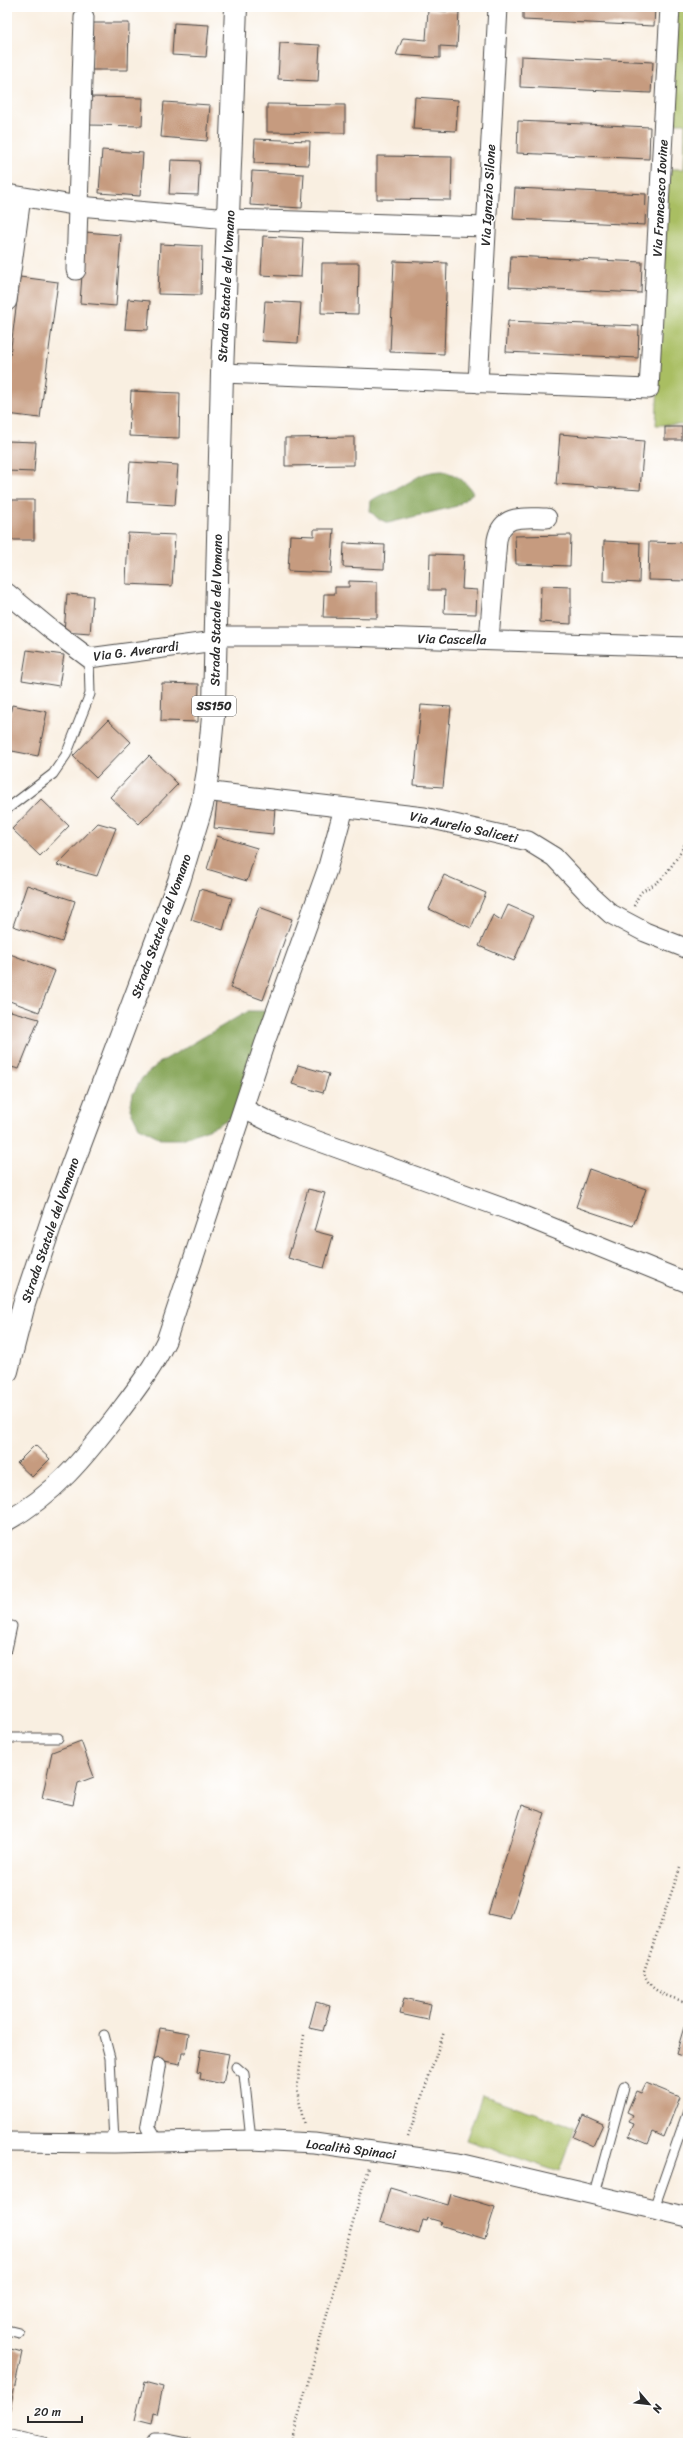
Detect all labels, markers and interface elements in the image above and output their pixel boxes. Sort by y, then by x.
street label: Via Francesco Iovine [645,138,675,257]
street label: Via Ignazio Silone [474,143,502,247]
street label: Strada Statale del Vomano [211,209,241,363]
street label: Strada Statale del Vomano [203,533,229,686]
street label: Via Cascella [417,627,487,651]
street label: Via G. Averardi [92,634,180,668]
road number: SS150 [192,696,236,716]
street label: Via Aurelio Saliceti [408,804,521,850]
street label: Strada Statale del Vomano [124,850,198,1001]
street label: Strada Statale del Vomano [14,1154,86,1306]
street label: Località Spinaci [305,2132,398,2166]
north arrow [629,2384,669,2424]
scale bar [28,2398,82,2424]
text: N [647,2400,668,2417]
text: 20 m [34,2401,61,2423]

